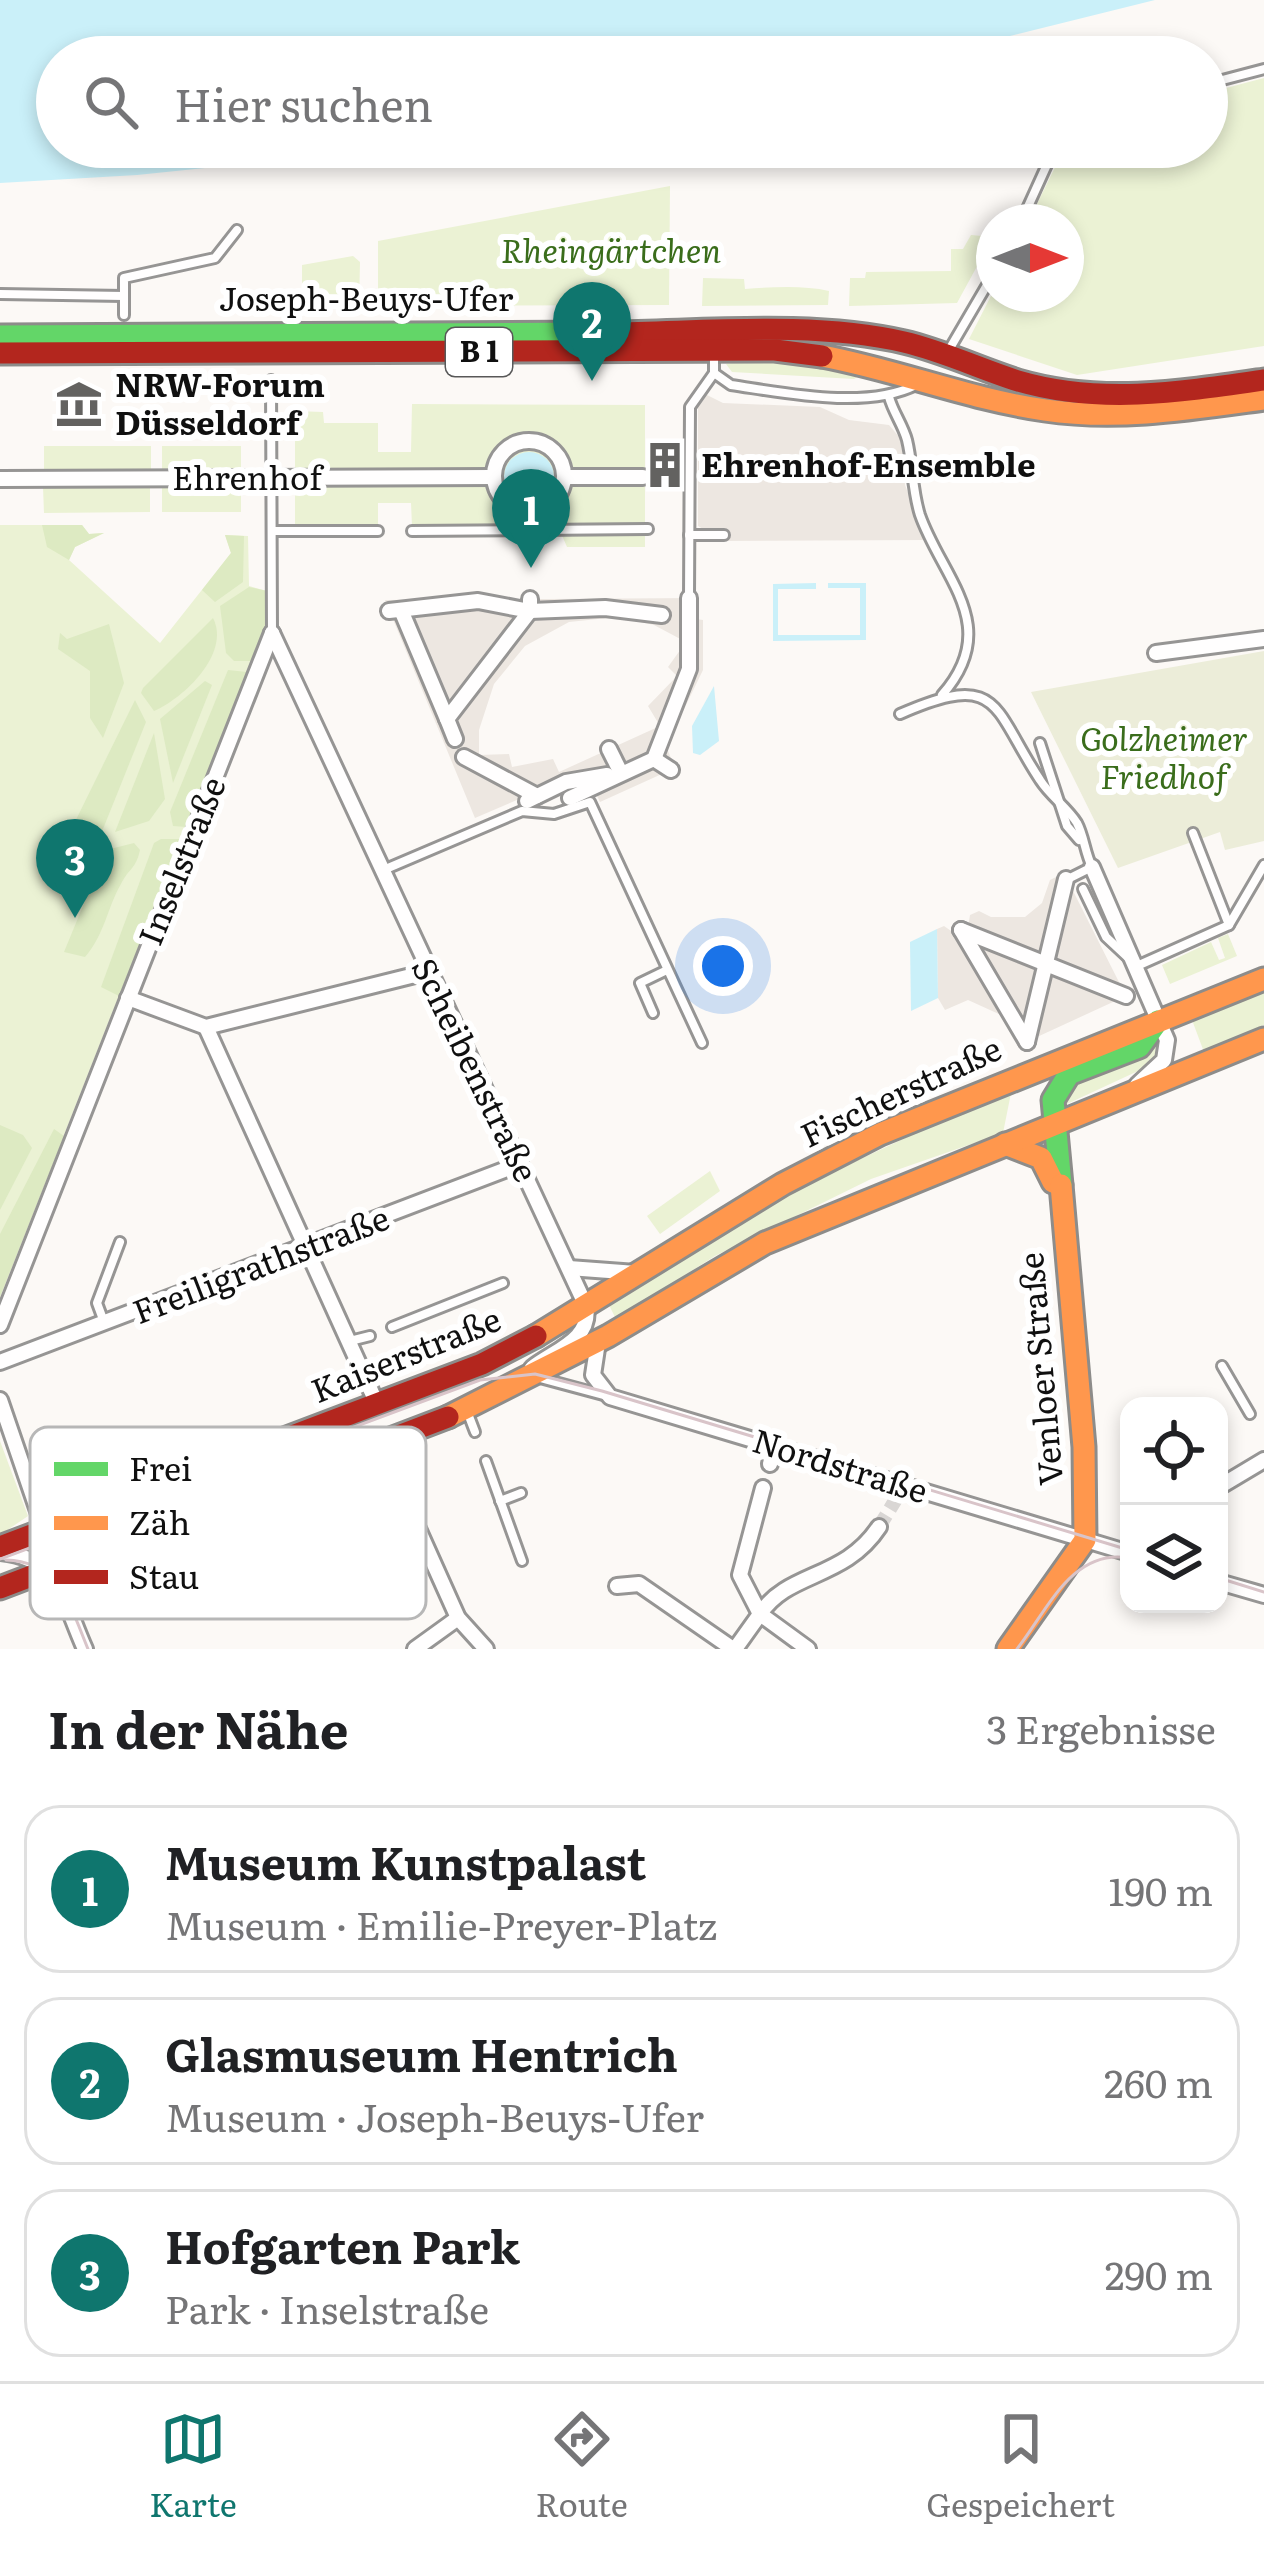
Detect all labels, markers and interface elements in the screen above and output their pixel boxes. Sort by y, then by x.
search box [36,36,1228,168]
icon: search [78,69,144,135]
text: Hier suchen [174,69,433,136]
north arrow [976,204,1084,312]
park label: Rheingärtchen [501,224,722,273]
street label: Joseph-Beuys-Ufer [219,272,514,321]
pin: 2 [553,282,631,381]
road number: B 1 [446,328,512,376]
place label: NRW-Forum Düsseldorf [115,358,325,445]
museum icon: NRW-Forum Düsseldorf [54,379,104,429]
place label: Ehrenhof-Ensemble [701,438,1036,487]
building icon: Ehrenhof-Ensemble [640,440,690,490]
street label: Ehrenhof [172,451,324,500]
pin: 1 [492,469,570,568]
park label: Golzheimer Friedhof [1080,712,1248,799]
street label: Inselstraße [124,768,236,952]
pin: 3 [36,819,114,918]
your location [693,936,753,996]
street label: Scheibenstraße [402,949,553,1189]
street label: Fischerstraße [792,1022,1008,1158]
street label: Freiligrathstraße [125,1191,395,1334]
street label: Venloer Straße [1004,1251,1073,1488]
street label: Kaiserstraße [303,1292,507,1413]
map controls [1120,1397,1228,1613]
button: locate [1120,1397,1228,1505]
street label: Nordstraße [747,1414,934,1513]
legend [30,1427,426,1619]
text: Frei [129,1442,192,1491]
text: Zäh [129,1496,190,1545]
button: layers [1120,1505,1228,1613]
text: Stau [129,1550,199,1599]
text: In der Nähe [48,1689,349,1765]
text: 3 Ergebnisse [986,1698,1216,1756]
text: Museum Kunstpalast [165,1827,646,1894]
text: 1 [82,1860,98,1918]
text: 190 m [1109,1860,1213,1918]
text: Museum · Emilie-Preyer-Platz [165,1894,717,1952]
text: Glasmuseum Hentrich [165,2019,678,2086]
text: 2 [80,2052,100,2110]
text: 260 m [1104,2052,1213,2110]
text: Museum · Joseph-Beuys-Ufer [165,2086,704,2144]
text: Hofgarten Park [165,2211,520,2278]
text: 3 [79,2244,101,2302]
text: 290 m [1105,2244,1213,2302]
text: Park · Inselstraße [165,2278,489,2336]
tab: Karte [149,2406,237,2527]
tab: Route [535,2406,628,2527]
tab: Gespeichert [926,2406,1115,2527]

